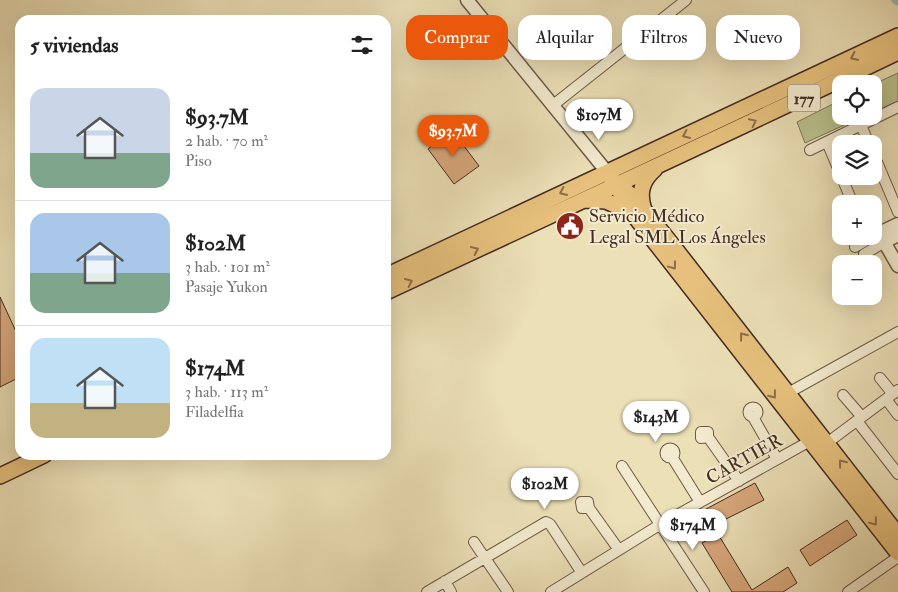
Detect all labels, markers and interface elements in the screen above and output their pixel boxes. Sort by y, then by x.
chip: Comprar [406,15,508,60]
chip: Alquilar [518,15,612,60]
chip: Filtros [622,15,706,60]
chip: Nuevo [716,15,800,60]
icon: filters [348,31,376,59]
text: 5 viviendas [30,32,118,59]
one-way arrow [850,50,859,61]
map controls [832,75,882,305]
button: locate [832,75,882,125]
road number: 177 [788,85,820,112]
pin: $107M [564,98,634,141]
text: $93.7M [185,104,249,131]
text: $107M [576,105,622,125]
icon: home [70,108,130,168]
pin: $93.7M [412,114,494,157]
one-way arrow [748,117,757,128]
text: $93.7M [429,121,477,141]
one-way arrow [682,129,691,139]
text: 2 hab. · 70 m² [185,131,268,151]
button: layers [832,135,882,185]
text: Piso [185,151,212,171]
one-way arrow [559,186,568,197]
button: + [832,195,882,245]
place label: Servicio Médico Legal SML Los Ángeles [589,205,766,249]
public building icon: Servicio Médico Legal SML Los Ángeles [555,211,585,241]
text: $102M [185,230,246,257]
icon: home [70,233,130,293]
one-way arrow [470,246,479,257]
button: − [832,255,882,305]
text: 3 hab. · 101 m² [185,257,270,277]
one-way arrow [668,260,676,269]
text: Pasaje Yukon [185,277,268,297]
one-way arrow [403,278,412,288]
one-way arrow [740,333,748,342]
text: $174M [185,355,245,382]
icon: home [70,358,130,418]
text: 3 hab. · 113 m² [185,382,268,402]
one-way arrow [768,389,777,398]
pin: $143M [621,400,691,443]
text: Filadelfia [185,402,244,422]
text: $143M [633,407,679,427]
street label: CARTIER [702,429,787,490]
one-way arrow [840,460,848,469]
pin: $102M [510,468,580,510]
text: $102M [522,474,568,494]
pin: $174M [658,508,728,551]
text: $174M [670,515,716,535]
one-way arrow [868,516,876,525]

